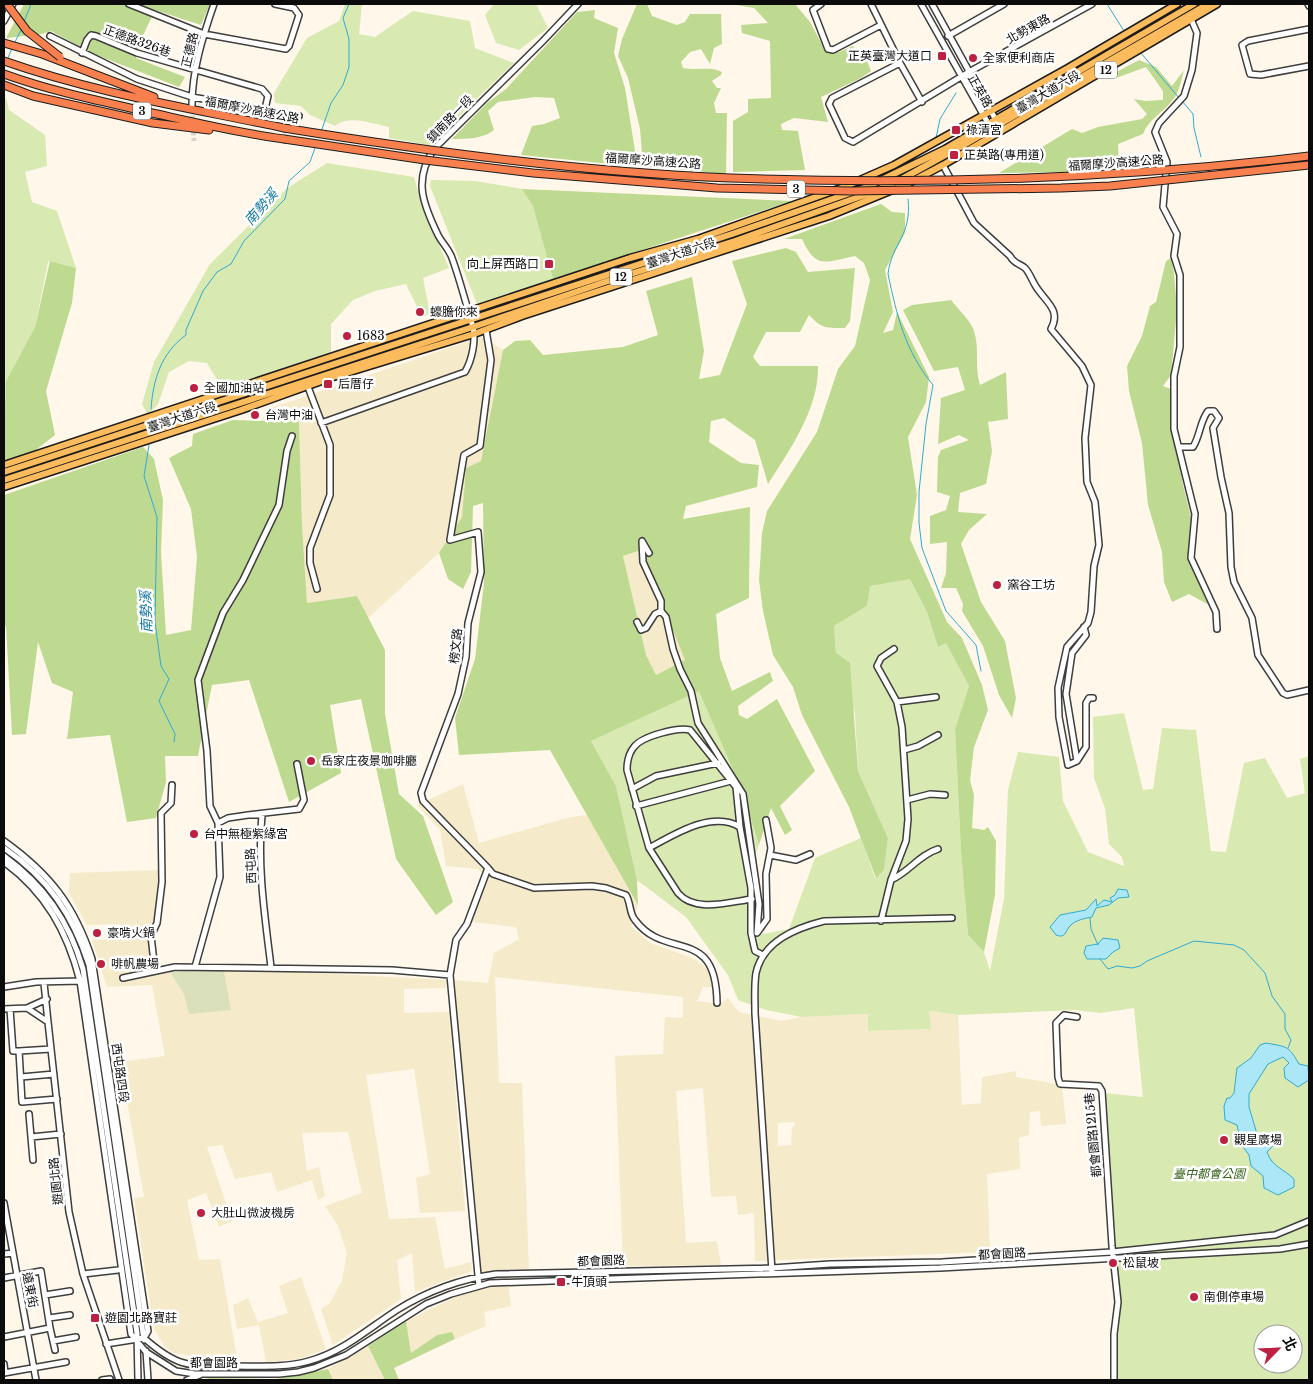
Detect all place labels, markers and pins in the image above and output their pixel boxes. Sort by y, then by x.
place label: 正英臺灣大道口 [848,48,932,63]
marker: 正英臺灣大道口 [936,50,948,62]
place label: 全家便利商店 [983,50,1055,65]
marker: 全家便利商店 [967,52,979,64]
place label: 祿清宮 [966,122,1002,137]
marker: 祿清宮 [950,124,962,136]
place label: 正英路(專用道) [964,147,1044,162]
marker: 正英路(專用道) [948,149,960,161]
place label: 向上屏西路口 [467,256,539,271]
marker: 向上屏西路口 [543,258,555,270]
place label: 蠔膽你來 [430,304,478,319]
marker: 蠔膽你來 [414,306,426,318]
place label: 1683 [357,328,385,343]
marker: 1683 [341,330,353,342]
place label: 后厝仔 [338,376,374,391]
marker: 后厝仔 [322,378,334,390]
place label: 全國加油站 [204,380,264,395]
marker: 全國加油站 [188,382,200,394]
place label: 台灣中油 [265,407,313,422]
marker: 台灣中油 [249,409,261,421]
place label: 窯谷工坊 [1007,577,1055,592]
marker: 窯谷工坊 [991,579,1003,591]
place label: 岳家庄夜景咖啡廳 [321,753,417,768]
marker: 岳家庄夜景咖啡廳 [305,755,317,767]
place label: 台中無極紫緣宮 [204,826,288,841]
marker: 台中無極紫緣宮 [188,828,200,840]
place label: 豪啃火鍋 [107,925,155,940]
marker: 豪啃火鍋 [91,927,103,939]
place label: 啡帆農場 [111,956,159,971]
marker: 啡帆農場 [95,958,107,970]
place label: 觀星廣場 [1234,1132,1282,1147]
marker: 觀星廣場 [1218,1134,1230,1146]
place label: 大肚山微波機房 [211,1205,295,1220]
marker: 大肚山微波機房 [195,1207,207,1219]
place label: 松鼠坡 [1123,1255,1159,1270]
marker: 松鼠坡 [1107,1257,1119,1269]
place label: 牛頂頭 [571,1274,607,1289]
marker: 牛頂頭 [555,1276,567,1288]
place label: 南側停車場 [1204,1289,1264,1304]
marker: 南側停車場 [1188,1291,1200,1303]
place label: 遊園北路寶莊 [105,1310,177,1325]
marker: 遊園北路寶莊 [89,1312,101,1324]

